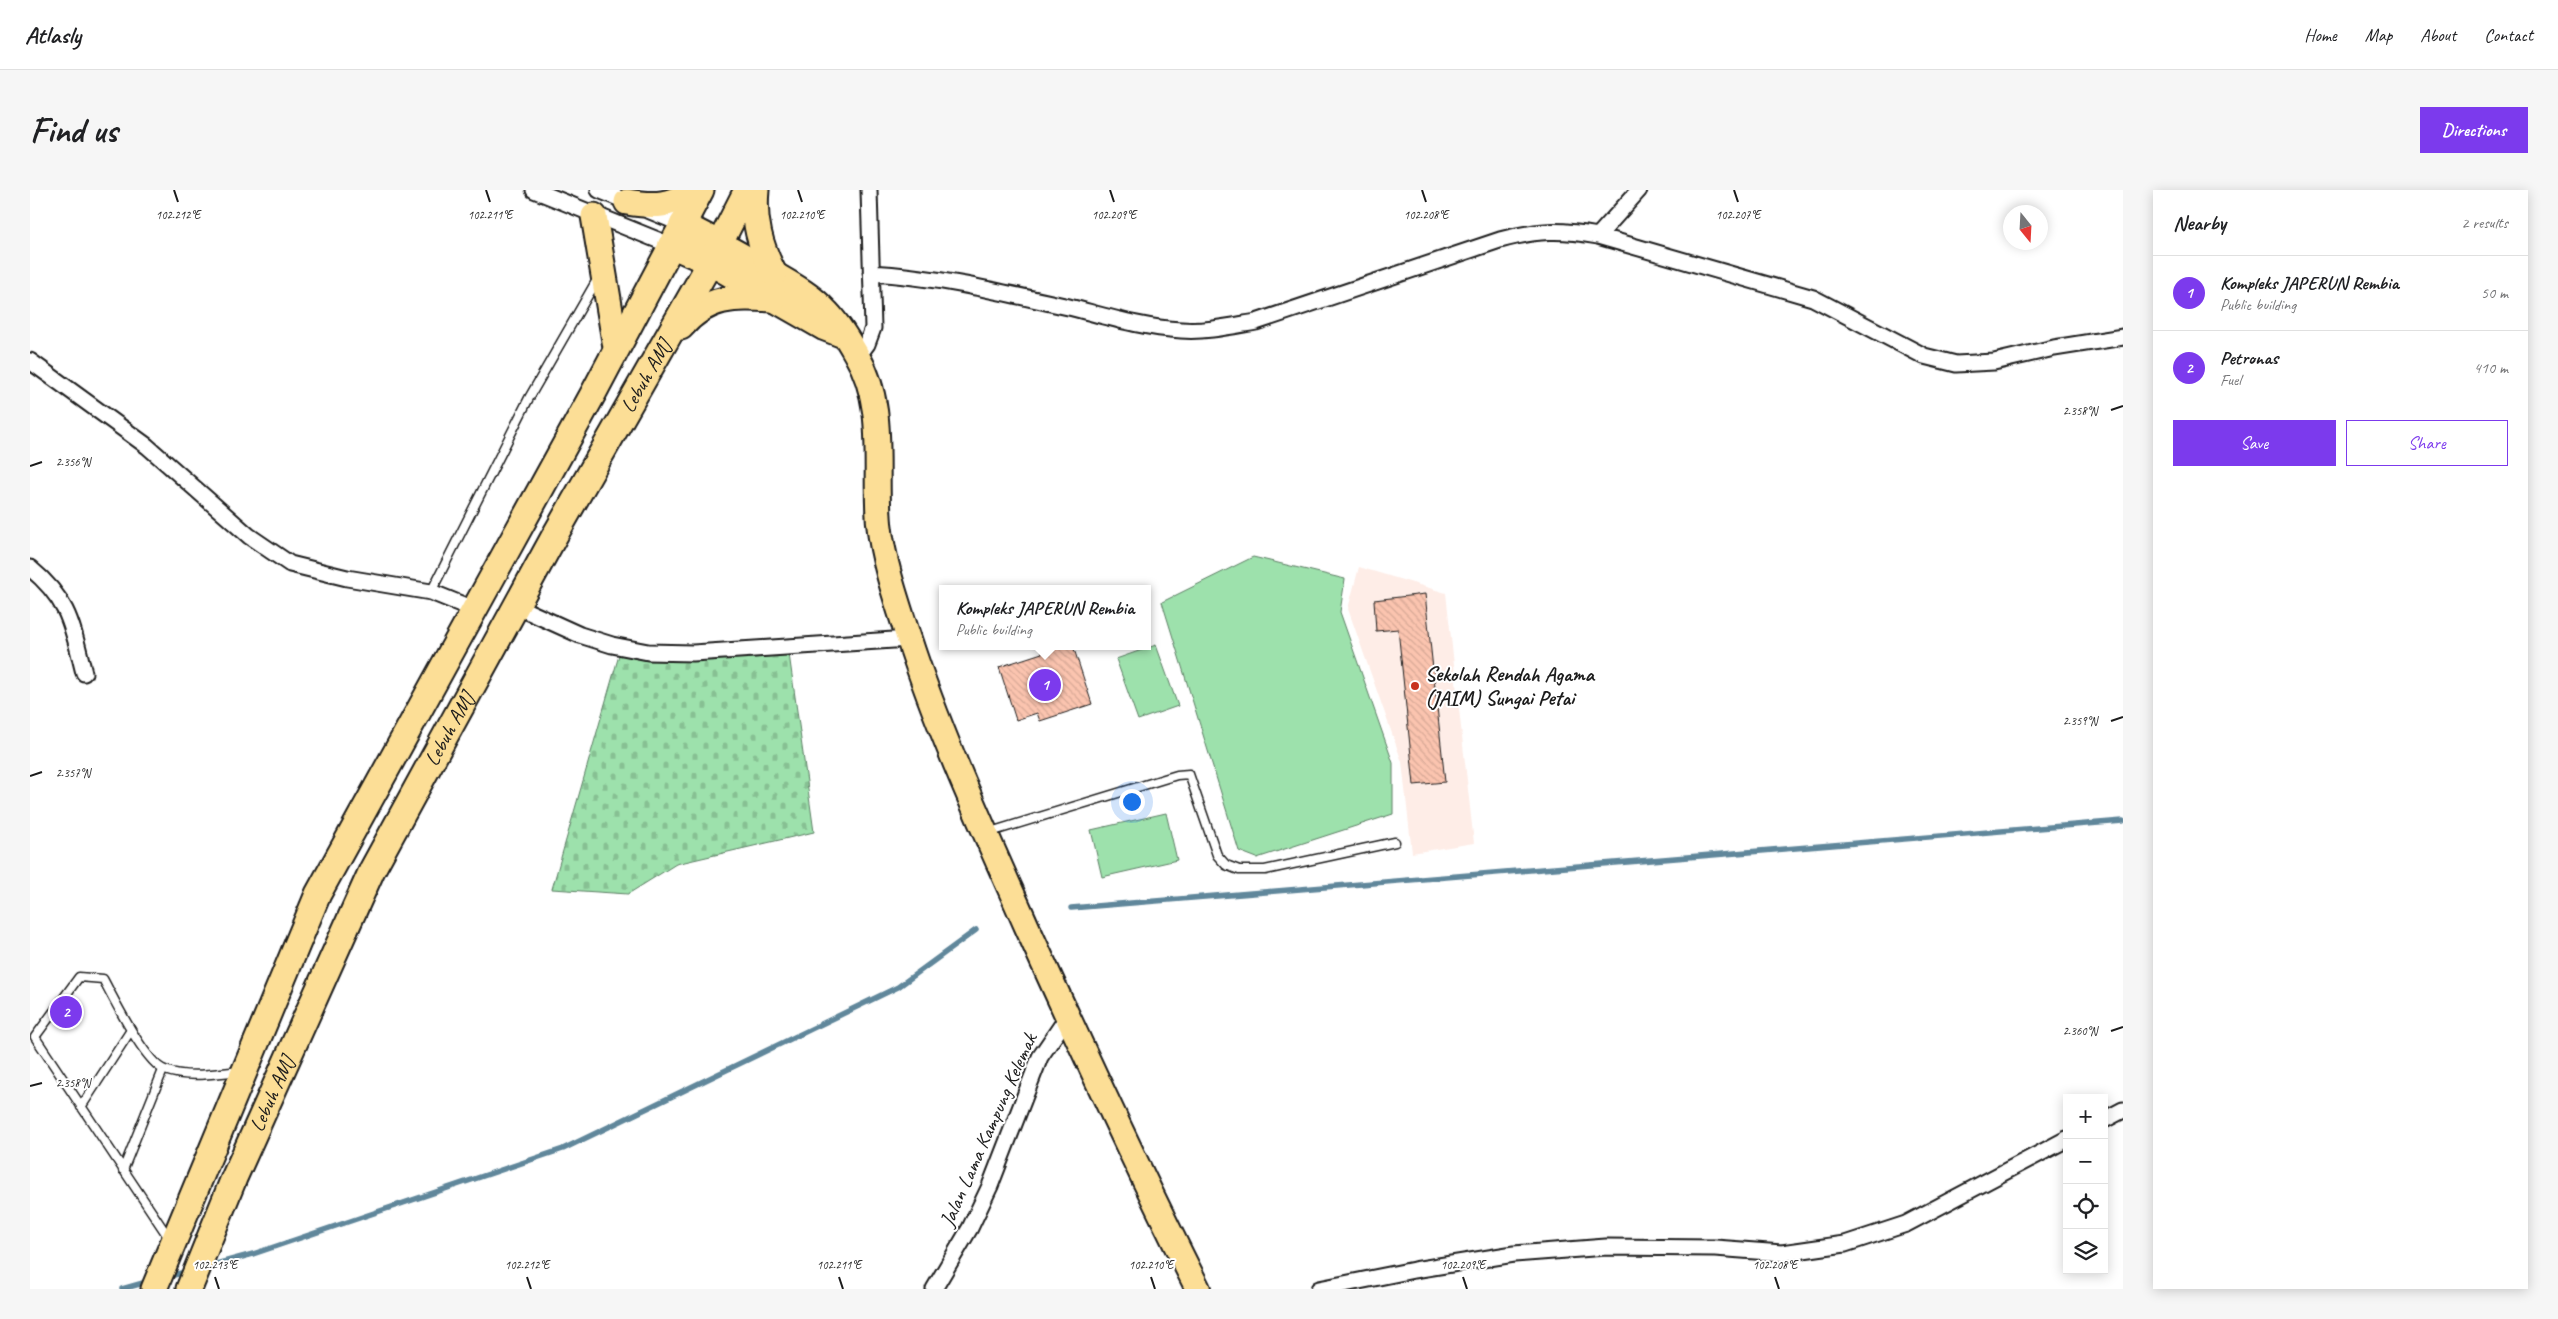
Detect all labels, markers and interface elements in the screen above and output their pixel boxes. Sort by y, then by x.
text: Atlasly [25,20,81,50]
text: Home [2304,24,2337,46]
text: Map [2365,24,2392,46]
text: About [2420,24,2456,46]
text: Contact [2484,24,2533,46]
button: Directions [2420,107,2528,153]
text: Find us [30,108,117,153]
north arrow [2003,205,2048,250]
text: 102.212°E [156,207,202,223]
text: 102.211°E [468,207,514,223]
text: 102.210°E [780,207,826,223]
text: 102.209°E [1092,207,1138,223]
text: 102.208°E [1404,207,1450,223]
text: 102.207°E [1716,207,1762,223]
text: Nearby [2173,210,2226,236]
text: 2 results [2461,213,2508,233]
text: Kompleks JAPERUN Rembia [2220,271,2399,295]
text: 1 [2185,283,2193,303]
text: 50 m [2481,283,2508,303]
text: Public building [2220,295,2296,315]
street label: Lebuh AMJ [615,332,678,417]
text: Petronas [2220,346,2278,370]
text: 2 [2185,358,2193,378]
text: 410 m [2474,358,2508,378]
text: Fuel [2220,370,2241,390]
text: 2.358°N [2063,403,2099,419]
button: Save [2173,420,2336,466]
button: Share [2346,420,2508,466]
text: 2.356°N [56,454,92,470]
popup [939,585,1151,650]
text: Kompleks JAPERUN Rembia [956,596,1134,620]
text: Public building [956,620,1032,640]
place label: Sekolah Rendah Agama (JAIM) Sungai Petai [1425,661,1596,711]
pin: 1 [1029,666,1061,704]
marker: Sekolah Rendah Agama (JAIM) Sungai Petai [1409,680,1421,692]
street label: Lebuh AMJ [419,685,481,770]
text: 2.359°N [2063,713,2099,729]
text: 2.357°N [56,765,92,781]
your location [1119,789,1145,815]
pin: 2 [50,993,82,1031]
text: 2.360°N [2063,1023,2099,1039]
street label: Jalan Lama Kampung Kelemak [933,1027,1043,1231]
street label: Lebuh AMJ [244,1049,301,1136]
text: 2.358°N [56,1075,92,1091]
map controls [2063,1094,2108,1274]
button: + [2063,1094,2108,1139]
button: − [2063,1139,2108,1184]
button: locate [2063,1184,2108,1229]
button: layers [2063,1229,2108,1274]
text: 102.213°E [193,1257,239,1273]
text: 102.212°E [505,1257,551,1273]
text: 102.211°E [817,1257,863,1273]
text: 102.210°E [1129,1257,1175,1273]
text: 102.209°E [1441,1257,1487,1273]
text: 102.208°E [1753,1257,1799,1273]

